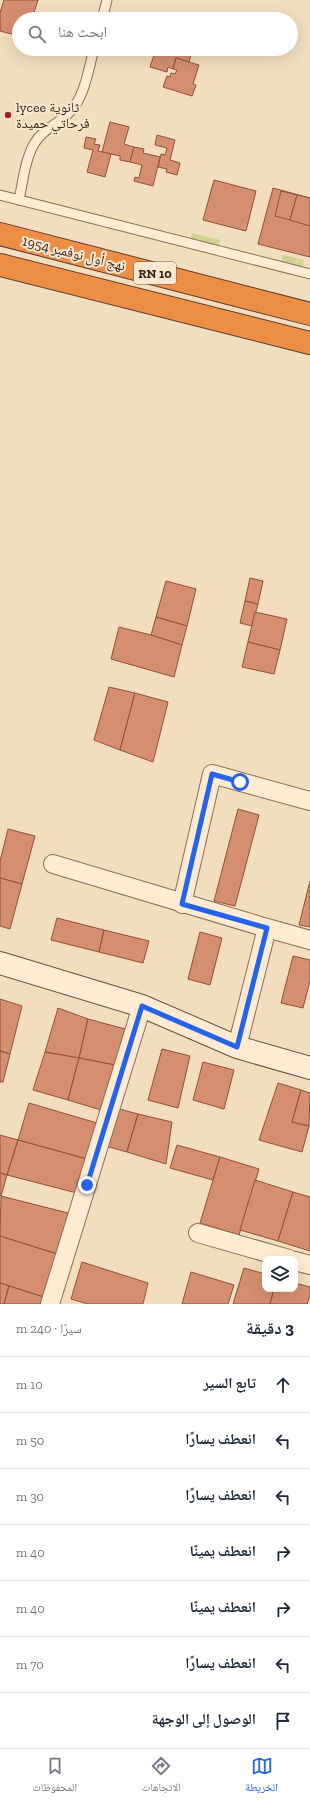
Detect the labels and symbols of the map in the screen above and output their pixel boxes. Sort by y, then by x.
place label: lycee ثانوية فرحاتي حميدة [16,99,90,135]
marker: lycee ثانوية فرحاتي حميدة [3,110,13,120]
street label: نهج أول نوفمبر 1954 [20,232,127,276]
road number: RN 10 [134,262,176,284]
route start [231,773,249,791]
route end [78,1176,96,1194]

